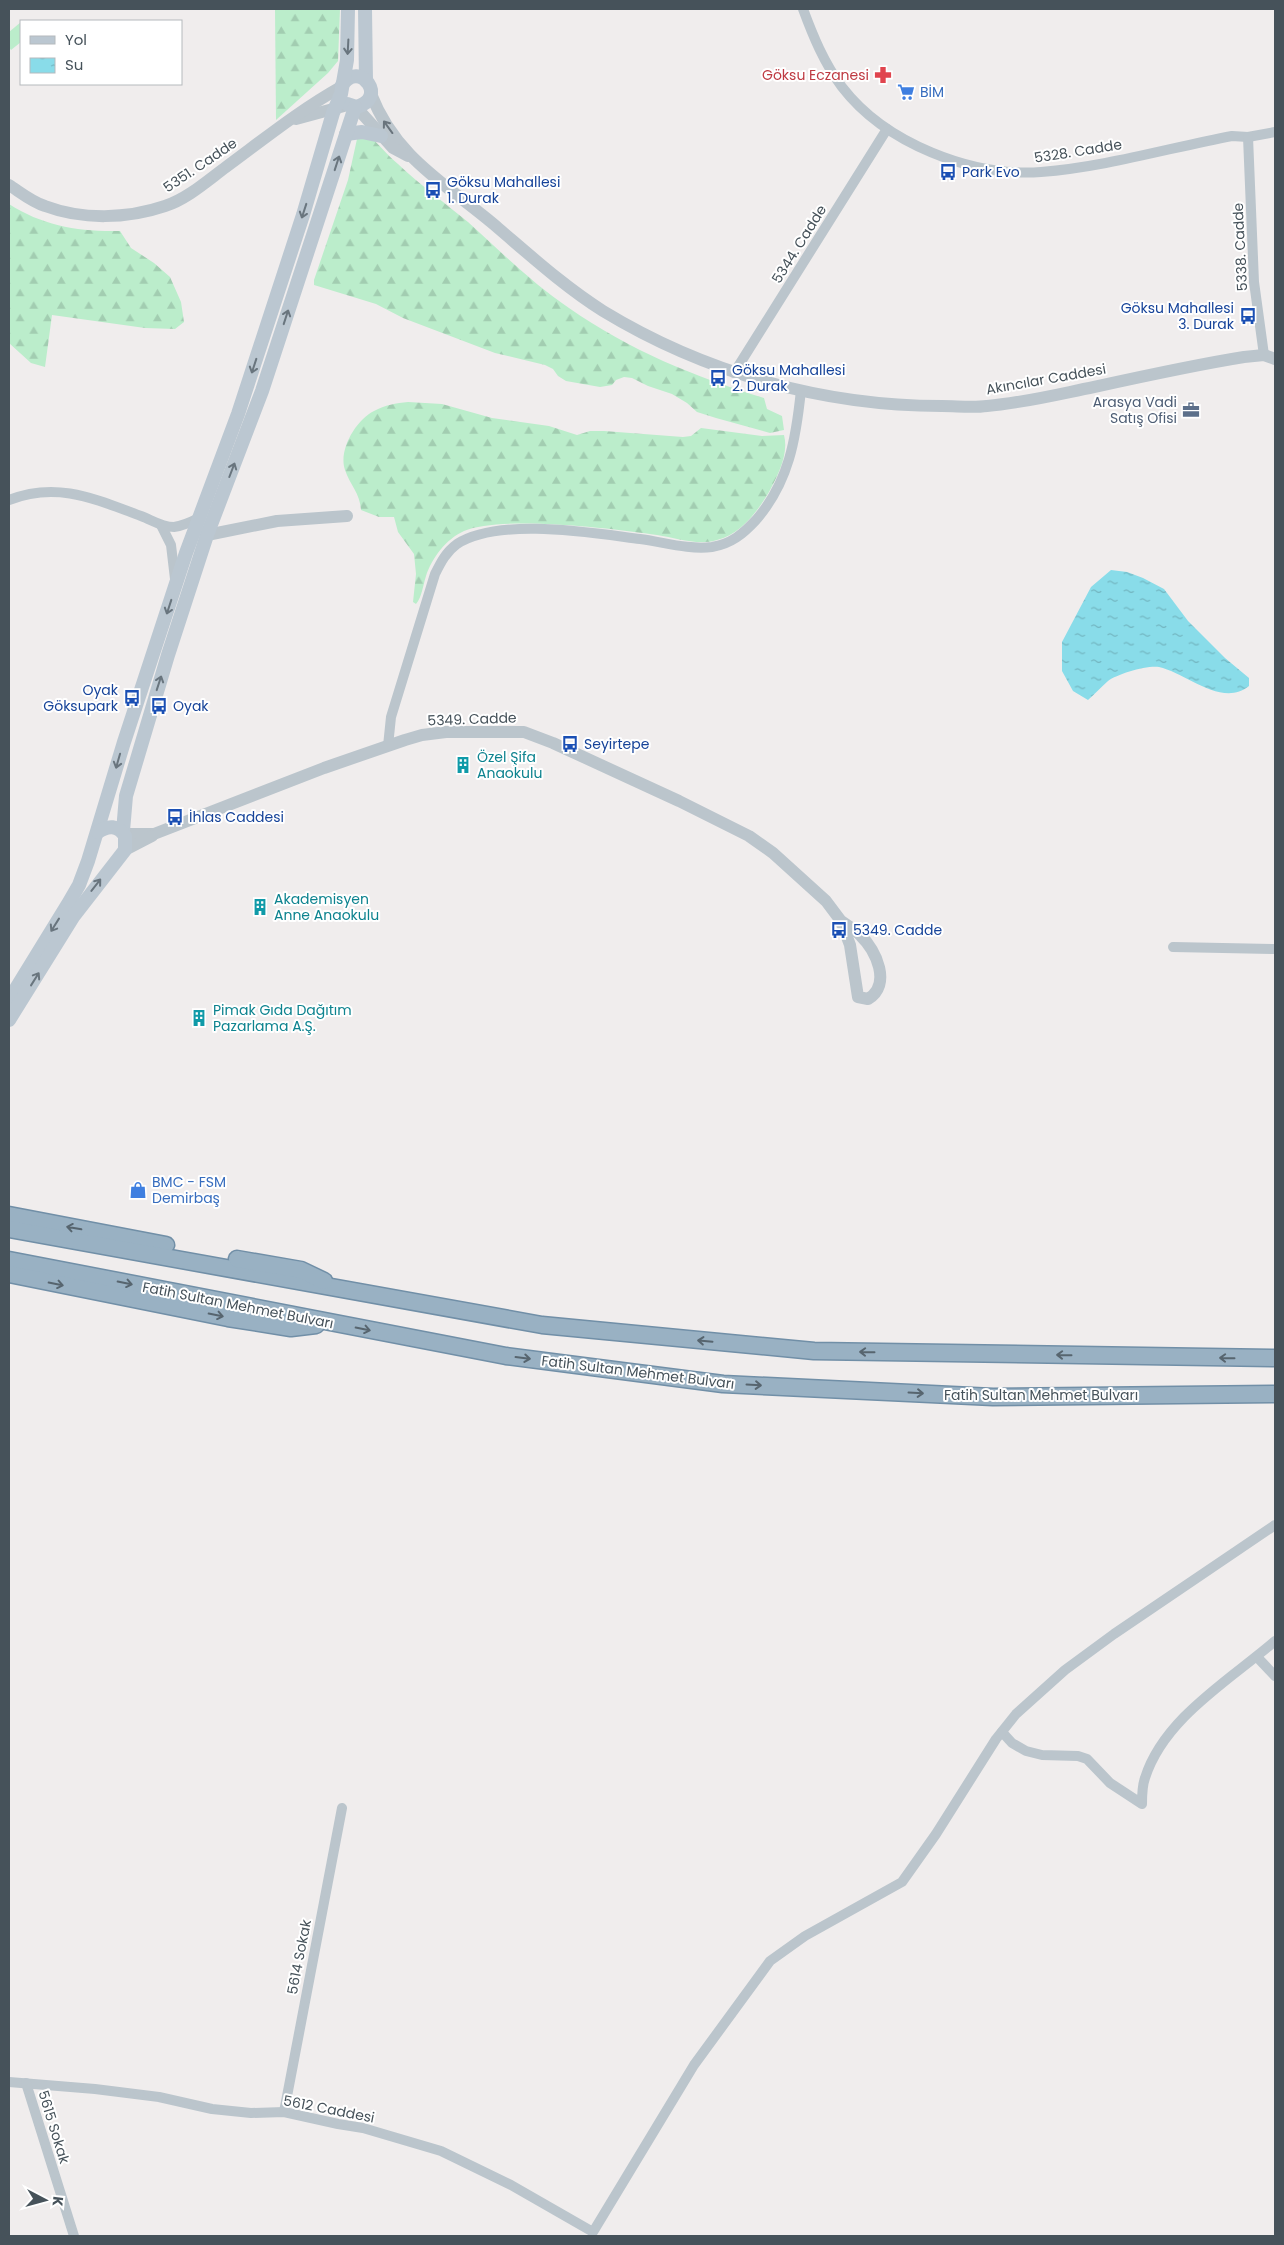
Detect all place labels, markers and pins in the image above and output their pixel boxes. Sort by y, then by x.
place label: Göksu Eczanesi [762,65,869,85]
pharmacy icon: Göksu Eczanesi [873,65,893,85]
supermarket icon: BİM [896,82,916,102]
place label: BİM [920,82,944,102]
bus stop icon: Park Evo [938,162,958,182]
place label: Park Evo [962,162,1020,182]
place label: Göksu Mahallesi 1. Durak [447,172,560,208]
bus stop icon: Göksu Mahallesi 1. Durak [423,180,443,200]
place label: Göksu Mahallesi 3. Durak [1121,298,1235,334]
bus stop icon: Göksu Mahallesi 3. Durak [1238,306,1258,326]
place label: Göksu Mahallesi 2. Durak [732,360,845,396]
bus stop icon: Göksu Mahallesi 2. Durak [708,368,728,388]
place label: Arasya Vadi Satış Ofisi [1093,392,1177,428]
office icon: Arasya Vadi Satış Ofisi [1181,400,1201,420]
place label: Oyak Göksupark [43,680,119,716]
bus stop icon: Oyak Göksupark [122,688,142,708]
bus stop icon: Oyak [149,696,169,716]
place label: Oyak [173,696,209,716]
bus stop icon: Seyirtepe [560,734,580,754]
place label: Seyirtepe [584,734,650,754]
place label: Özel Şifa Anaokulu [477,747,542,783]
building icon: Özel Şifa Anaokulu [453,755,473,775]
bus stop icon: İhlas Caddesi [165,807,185,827]
place label: İhlas Caddesi [189,807,284,827]
place label: Akademisyen Anne Anaokulu [274,889,379,925]
building icon: Akademisyen Anne Anaokulu [250,897,270,917]
bus stop icon: 5349. Cadde [829,920,849,940]
place label: 5349. Cadde [853,920,943,940]
place label: Pimak Gıda Dağıtım Pazarlama A.Ş. [213,1000,352,1036]
building icon: Pimak Gıda Dağıtım Pazarlama A.Ş. [189,1008,209,1028]
place label: BMC - FSM Demirbaş [152,1172,226,1208]
shop icon: BMC - FSM Demirbaş [128,1180,148,1200]

